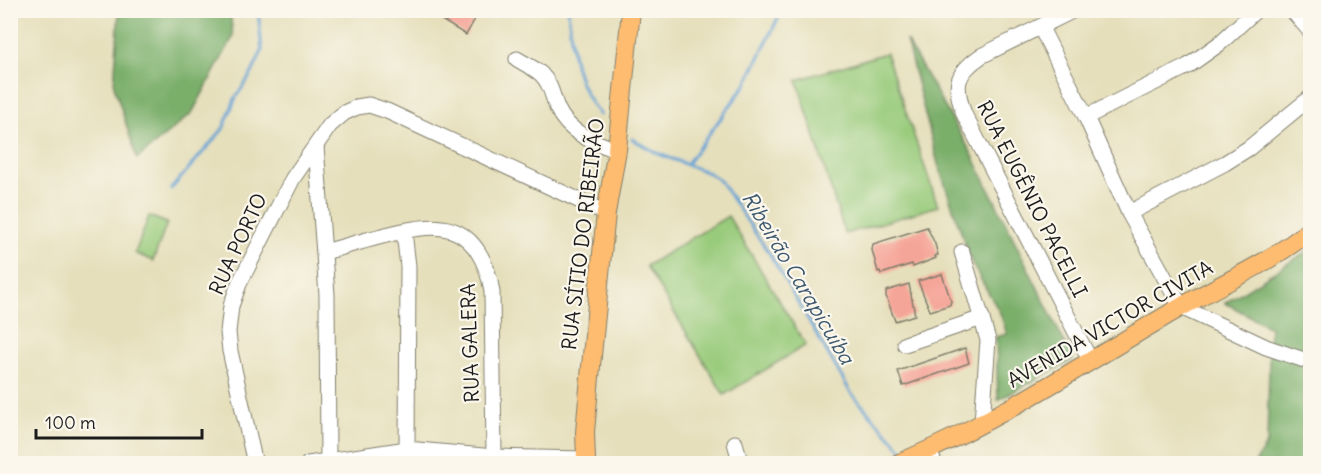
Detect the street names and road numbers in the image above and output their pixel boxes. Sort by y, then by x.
street label: RUA EUGÊNIO PACELLI [972,96,1093,301]
street label: RUA SÍTIO DO RIBEIRÃO [556,117,609,351]
street label: RUA PORTO [203,189,272,299]
street label: AVENIDA VICTOR CIVITA [1002,254,1217,393]
street label: RUA GALERA [455,283,484,403]

